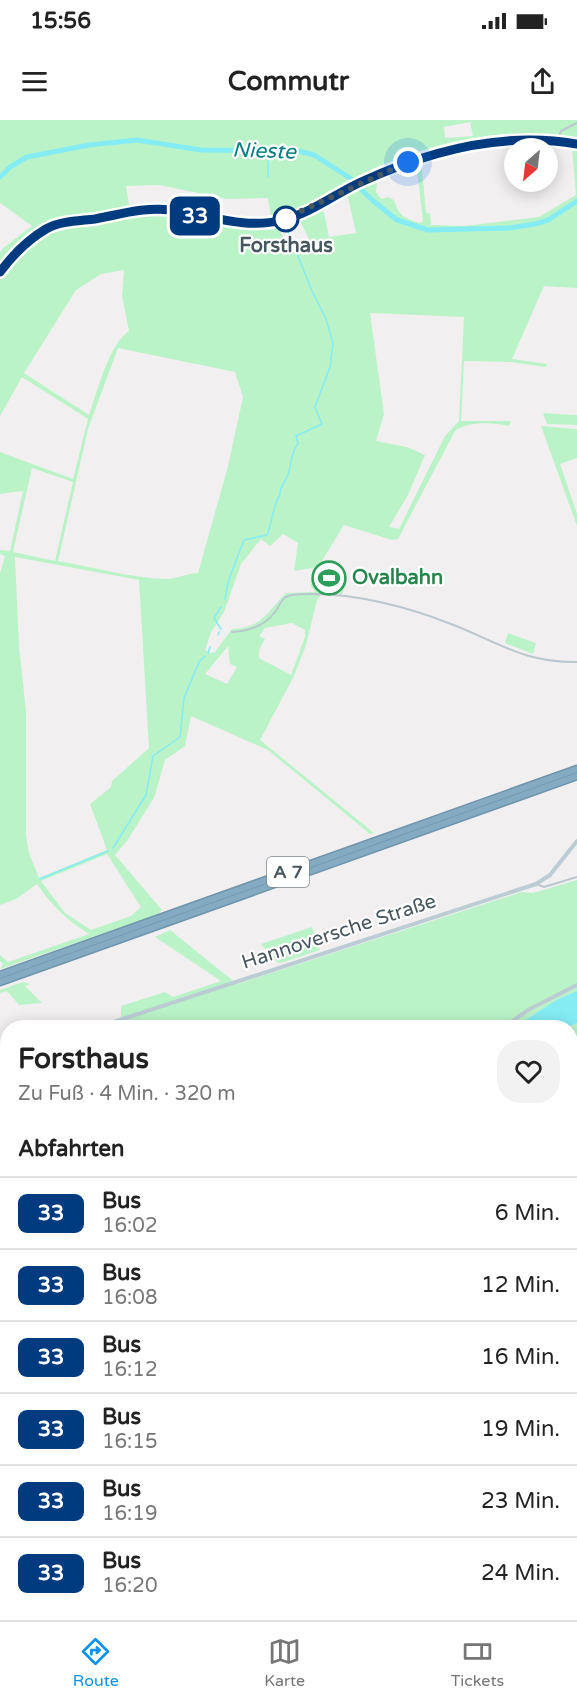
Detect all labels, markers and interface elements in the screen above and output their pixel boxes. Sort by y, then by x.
text: 15:56 [30,8,91,34]
icon: menu [18,65,51,98]
text: Commutr [228,65,349,98]
icon: share [526,65,559,98]
water label: Nieste [232,137,297,165]
north arrow [504,138,558,192]
map controls [504,138,558,192]
your location [393,147,423,177]
line badge: 33 [168,196,222,236]
text: 33 [182,204,208,229]
marker: Forsthaus [273,206,299,232]
place label: Forsthaus [239,234,333,258]
sports icon: Ovalbahn [311,560,347,596]
place label: Ovalbahn [352,566,443,590]
road number: A 7 [267,857,309,887]
street label: Hannoversche Straße [239,889,439,975]
button: heart [497,1040,560,1103]
text: Forsthaus [18,1042,149,1076]
text: Zu Fuß · 4 Min. · 320 m [18,1082,236,1106]
text: Abfahrten [18,1136,124,1162]
text: Bus [102,1188,141,1214]
text: 6 Min. [495,1200,560,1226]
text: 33 [38,1201,64,1226]
text: 16:02 [102,1214,157,1238]
text: Bus [102,1260,141,1286]
text: 12 Min. [481,1272,560,1298]
text: 33 [38,1273,64,1298]
text: 16:08 [102,1286,157,1310]
text: Bus [102,1332,141,1358]
text: 16 Min. [481,1344,560,1370]
text: 33 [38,1345,64,1370]
text: 16:12 [102,1358,157,1382]
text: Bus [102,1404,141,1430]
text: 19 Min. [481,1416,560,1442]
text: 33 [38,1417,64,1442]
text: 16:15 [102,1430,157,1454]
text: Bus [102,1476,141,1502]
text: 23 Min. [481,1488,560,1514]
text: 33 [38,1489,64,1514]
text: 16:19 [102,1502,157,1526]
text: Bus [102,1548,141,1574]
text: 24 Min. [481,1560,560,1586]
text: 33 [38,1561,64,1586]
text: 16:20 [102,1574,157,1598]
tab: Route [73,1635,119,1691]
tab: Karte [264,1635,305,1691]
tab: Tickets [451,1635,504,1691]

